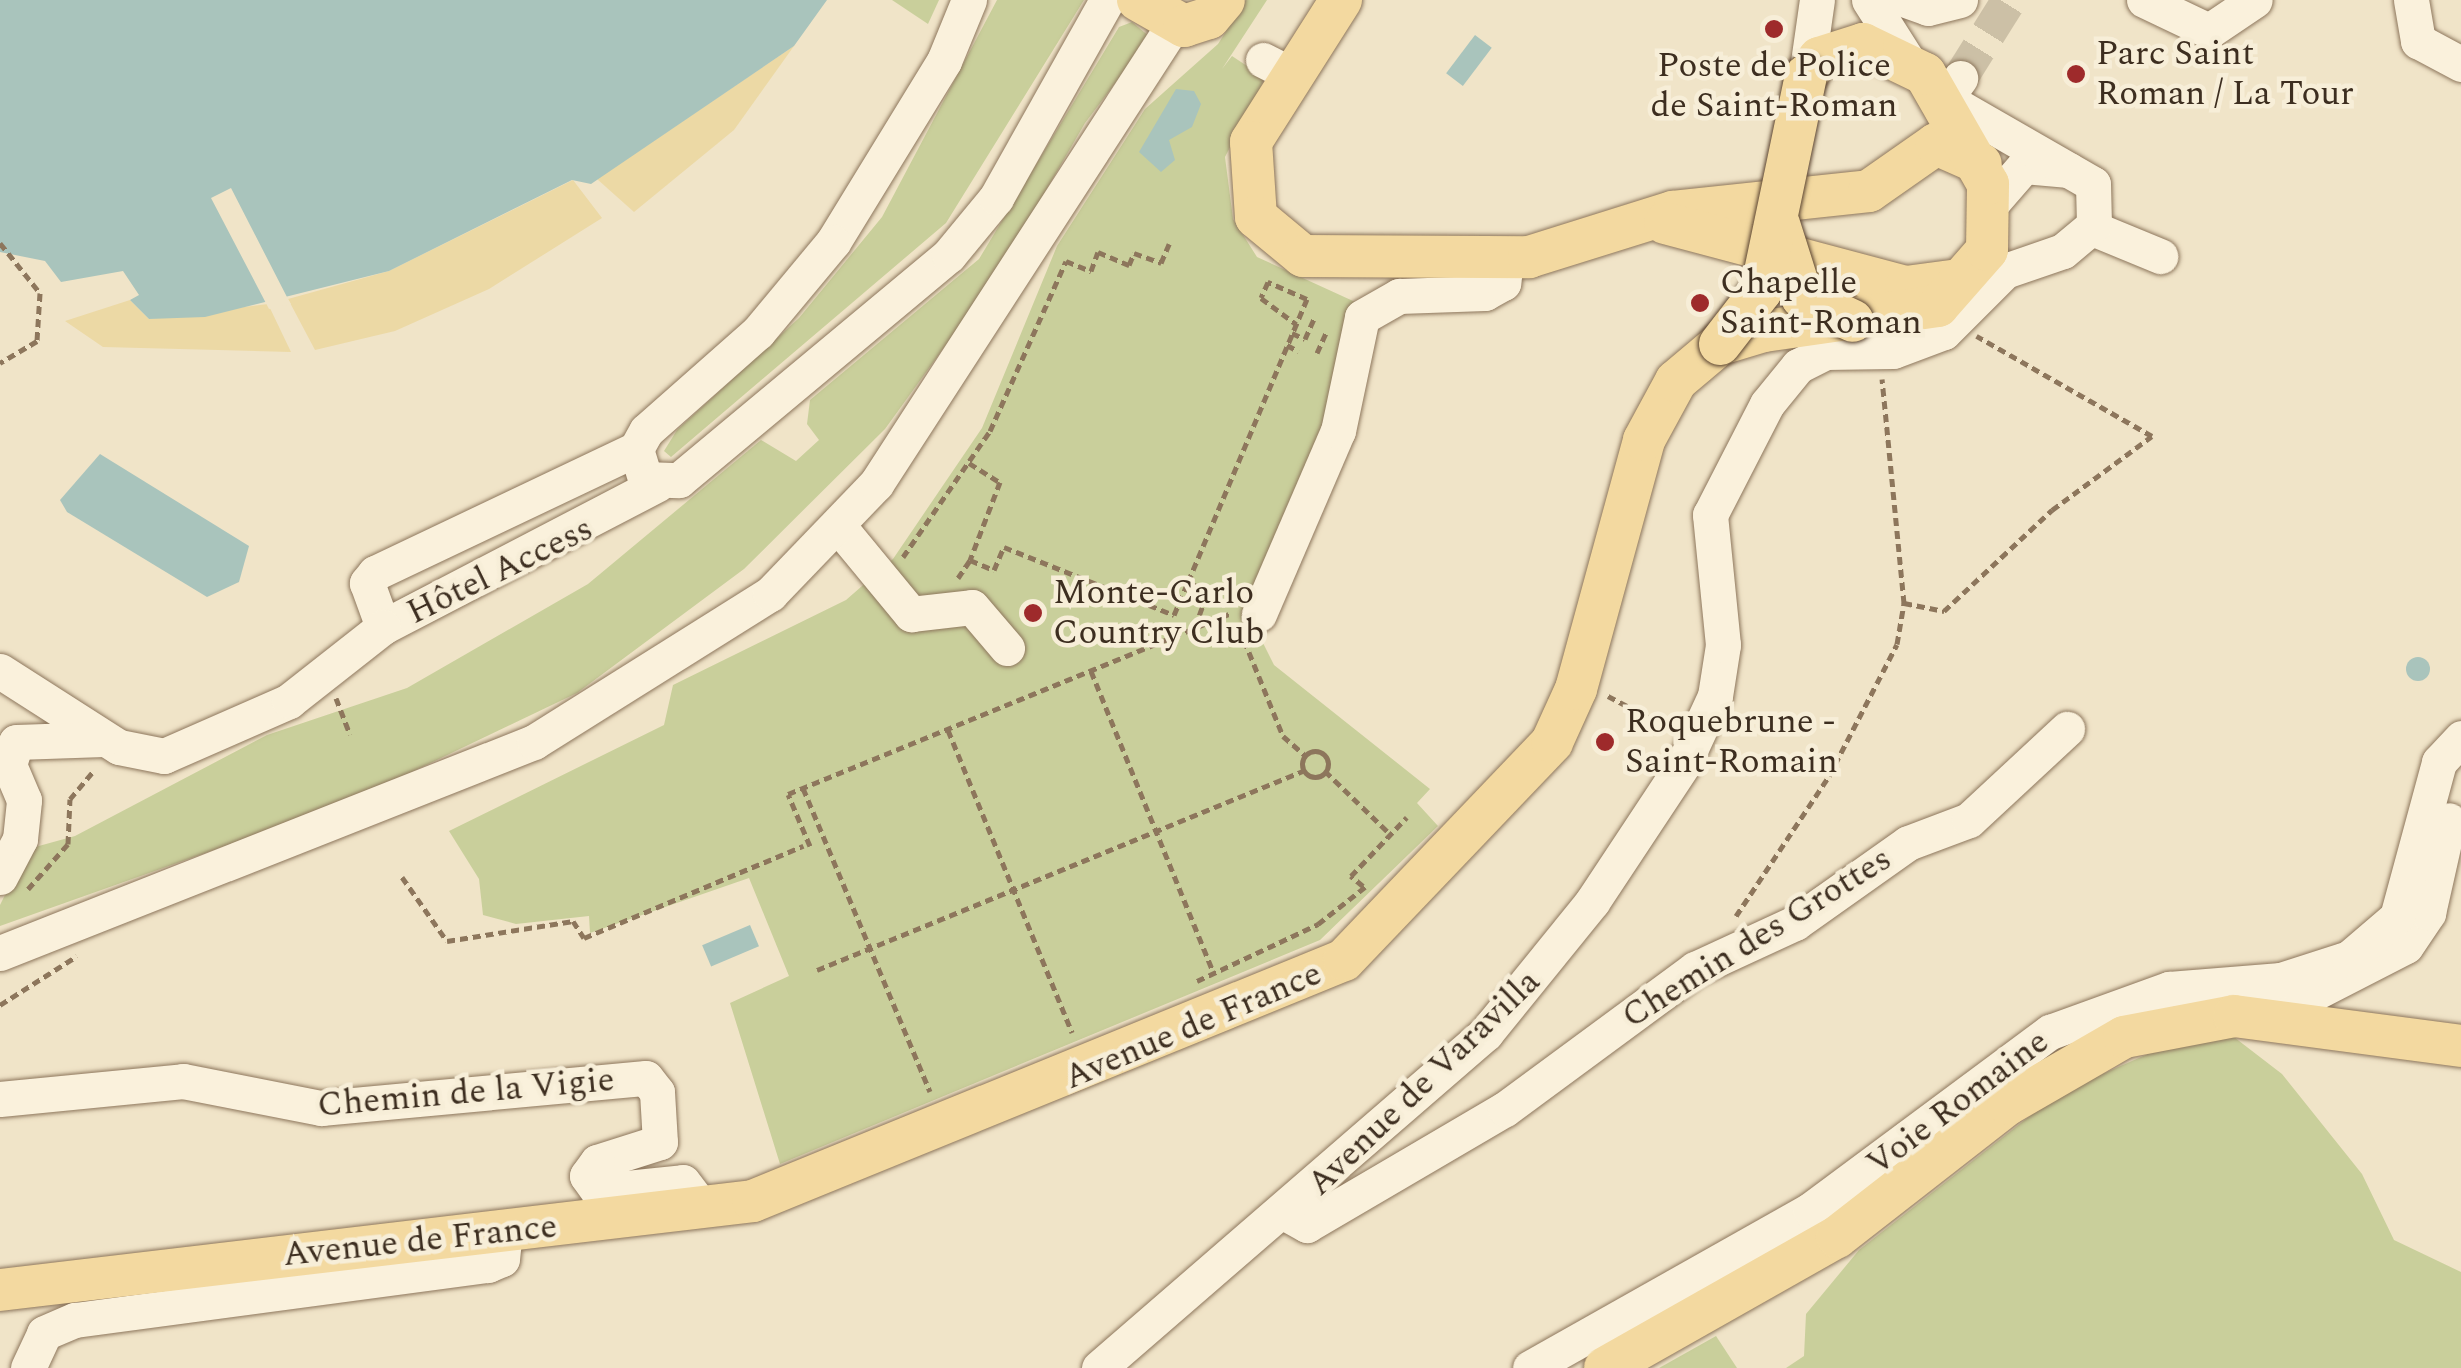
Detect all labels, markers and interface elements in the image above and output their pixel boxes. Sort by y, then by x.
marker: Poste de Police de Saint-Roman [1763,18,1785,40]
place label: Parc Saint Roman / La Tour [2096,33,2354,115]
place label: Poste de Police de Saint-Roman [1650,45,1898,127]
marker: Parc Saint Roman / La Tour [2065,63,2087,85]
place label: Chapelle Saint-Roman [1720,262,1922,344]
marker: Chapelle Saint-Roman [1689,292,1711,314]
street label: Hôtel Access [400,508,600,634]
place label: Monte-Carlo Country Club [1053,572,1264,654]
marker: Monte-Carlo Country Club [1022,602,1044,624]
place label: Roquebrune - Saint-Romain [1625,701,1838,783]
marker: Roquebrune - Saint-Romain [1594,731,1616,753]
street label: Chemin des Grottes [1615,838,1899,1038]
street label: Avenue de France [1058,953,1328,1099]
street label: Avenue de Varavilla [1299,961,1549,1205]
street label: Voie Romaine [1859,1021,2057,1185]
street label: Chemin de la Vigie [316,1059,616,1127]
street label: Avenue de France [281,1206,559,1276]

